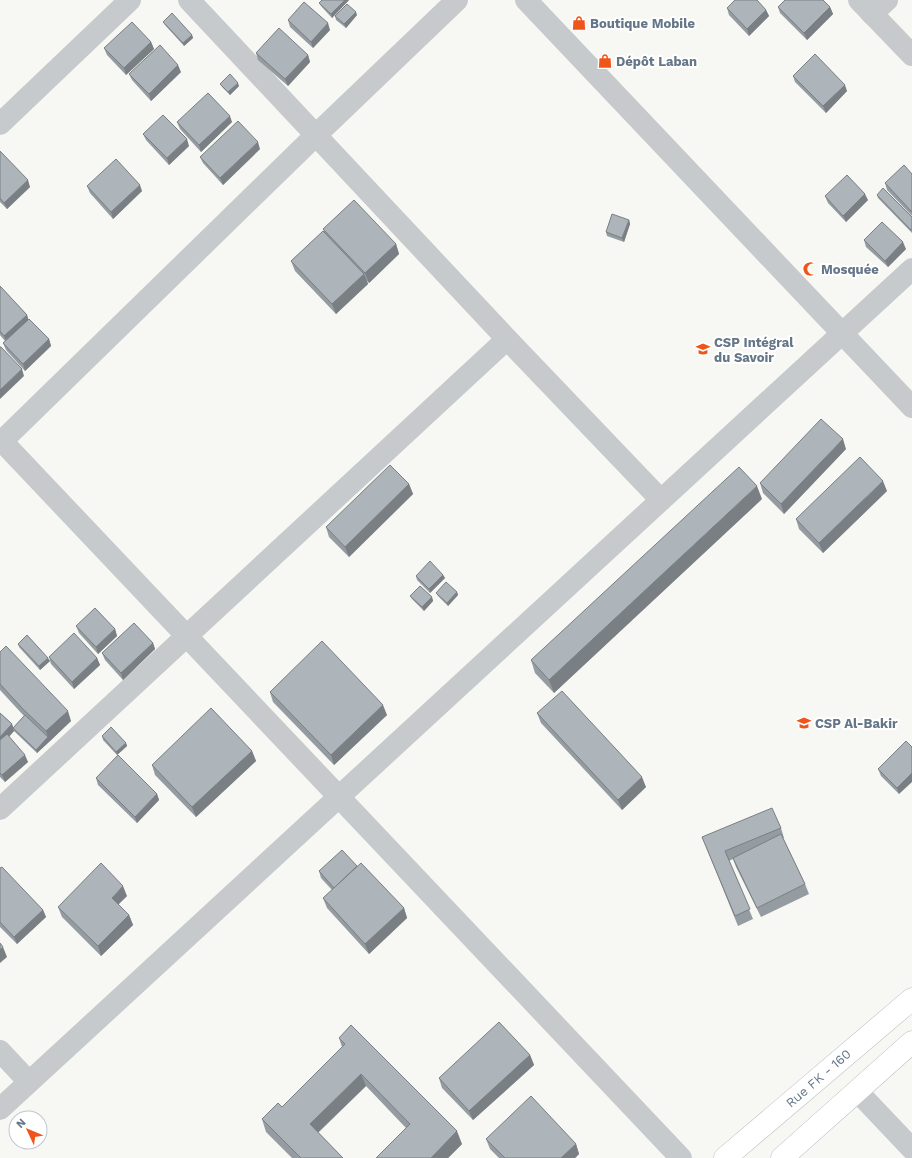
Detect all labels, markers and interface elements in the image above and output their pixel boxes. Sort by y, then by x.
shop icon: Boutique Mobile [571,15,587,31]
place label: Boutique Mobile [590,16,695,31]
shop icon: Dépôt Laban [597,53,613,69]
place label: Dépôt Laban [616,54,697,69]
mosque icon: Mosquée [802,261,818,277]
place label: Mosquée [821,262,879,277]
place label: CSP Intégral du Savoir [714,335,794,365]
school or university icon: CSP Intégral du Savoir [695,341,711,357]
school or university icon: CSP Al-Bakir [796,715,812,731]
place label: CSP Al-Bakir [815,716,898,731]
street label: Rue FK - 160 [783,1046,854,1111]
north arrow [8,1110,48,1150]
text: N [14,1116,29,1131]

